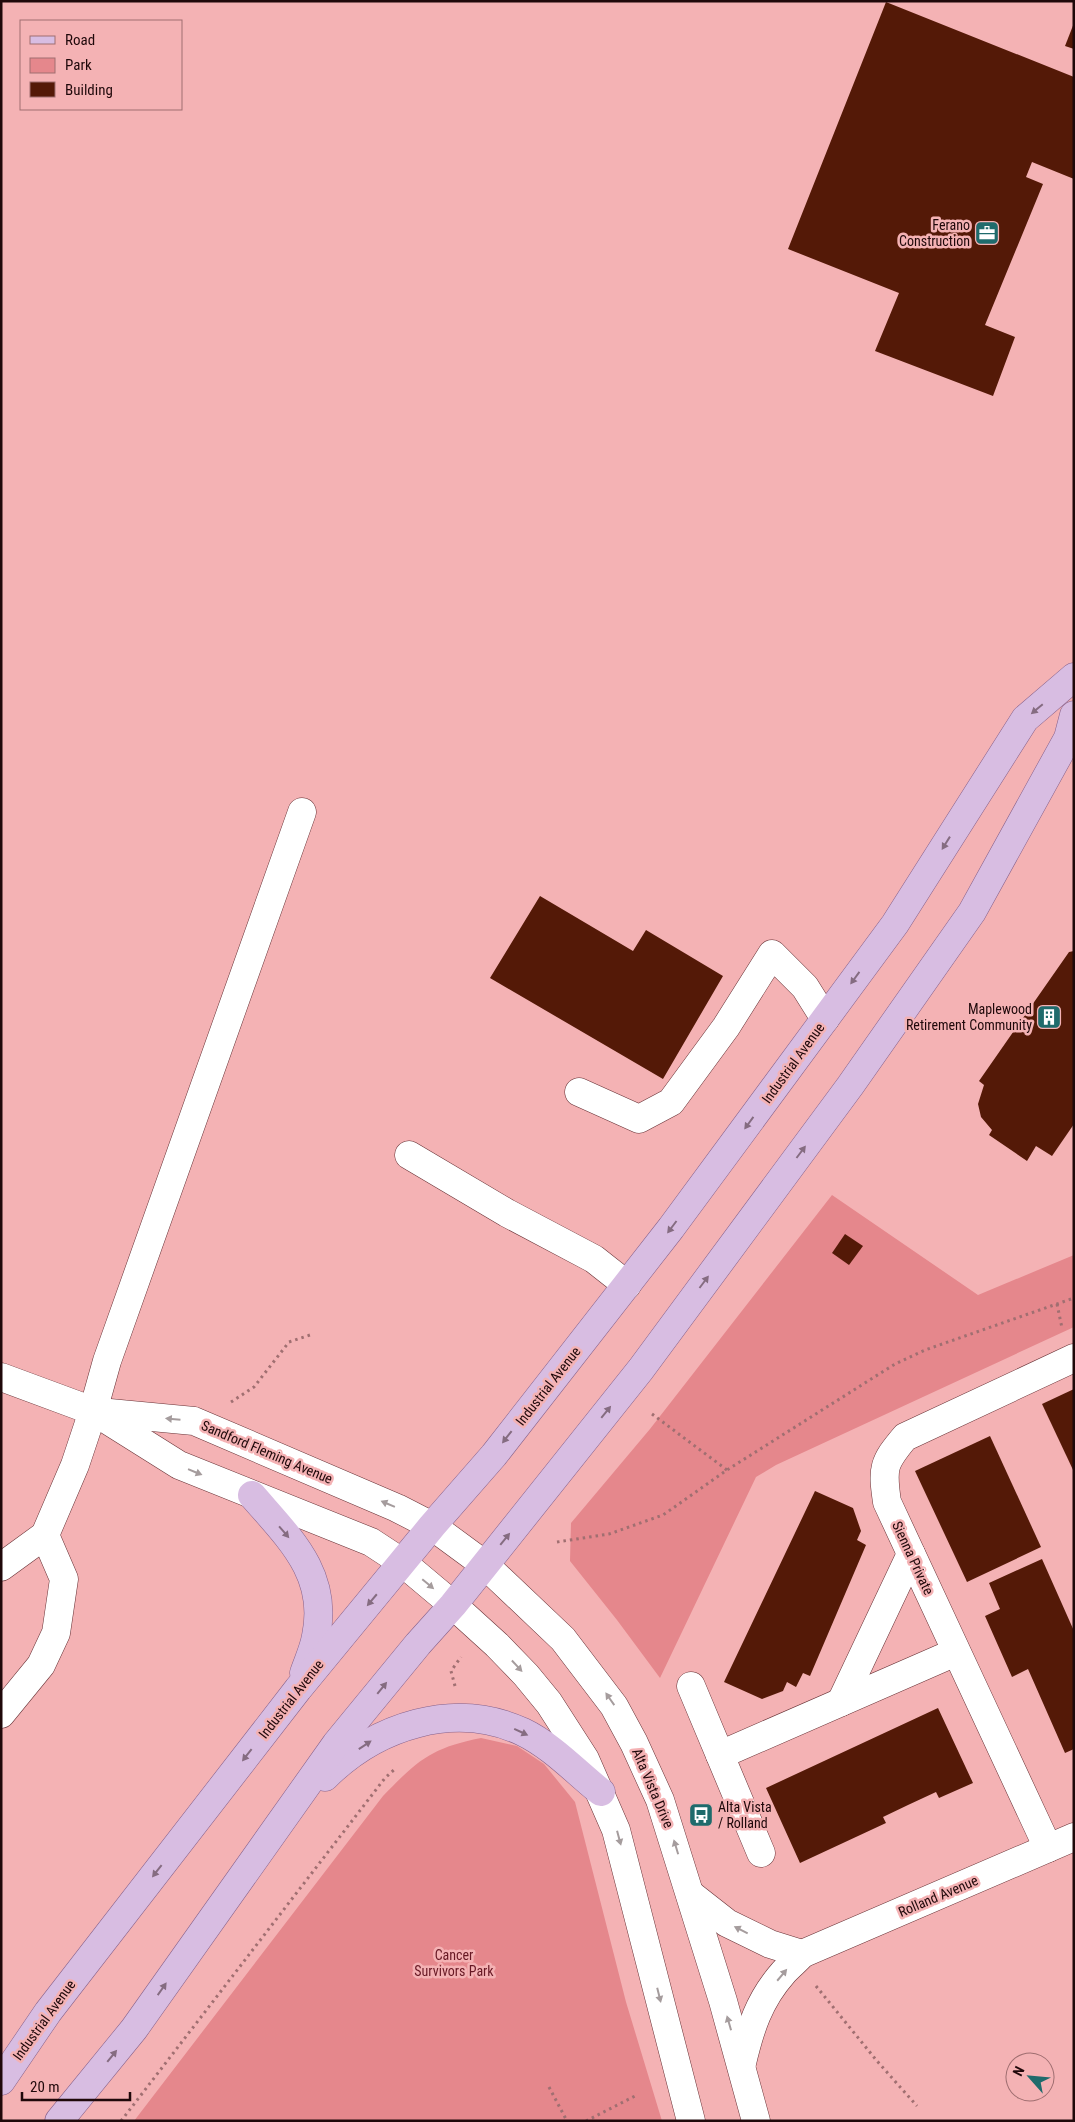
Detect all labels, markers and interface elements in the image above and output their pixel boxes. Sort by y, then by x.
legend [20,20,182,110]
text: Road [65,31,95,49]
text: Park [65,56,92,74]
text: Building [65,81,113,99]
place label: Ferano Construction [899,217,970,249]
office icon: Ferano Construction [974,220,1000,246]
one-way arrow [1031,703,1043,715]
one-way arrow [941,836,951,850]
one-way arrow [850,971,860,985]
place label: Maplewood Retirement Community [906,1001,1032,1033]
building icon: Maplewood Retirement Community [1036,1004,1062,1030]
street label: Industrial Avenue [758,1019,828,1106]
one-way arrow [744,1116,754,1130]
one-way arrow [796,1145,806,1159]
one-way arrow [667,1220,678,1233]
one-way arrow [699,1276,710,1289]
street label: Industrial Avenue [512,1343,584,1429]
one-way arrow [601,1406,612,1419]
one-way arrow [165,1415,181,1423]
street label: Sandford Fleming Avenue [199,1417,335,1487]
one-way arrow [502,1430,513,1443]
one-way arrow [188,1468,203,1476]
one-way arrow [380,1500,395,1508]
street label: Sienna Private [889,1519,937,1598]
one-way arrow [279,1526,290,1539]
one-way arrow [500,1532,510,1546]
one-way arrow [421,1578,434,1589]
one-way arrow [366,1593,377,1606]
street label: Industrial Avenue [255,1656,327,1742]
one-way arrow [511,1660,523,1672]
one-way arrow [376,1682,387,1695]
one-way arrow [605,1693,615,1706]
one-way arrow [514,1729,528,1737]
one-way arrow [359,1740,372,1750]
street label: Alta Vista Drive [629,1746,677,1831]
one-way arrow [242,1748,252,1762]
place label: Alta Vista / Rolland [718,1799,772,1831]
bus stop icon: Alta Vista / Rolland [688,1802,714,1828]
one-way arrow [615,1830,623,1845]
one-way arrow [672,1840,679,1855]
one-way arrow [152,1864,163,1877]
street label: Rolland Avenue [896,1872,981,1920]
one-way arrow [733,1926,748,1934]
park label: Cancer Survivors Park [414,1947,494,1979]
one-way arrow [776,1970,788,1982]
street label: Industrial Avenue [9,1976,79,2063]
one-way arrow [157,1982,167,1996]
one-way arrow [655,1988,663,2003]
one-way arrow [724,2016,732,2031]
one-way arrow [107,2050,118,2063]
north arrow [1005,2052,1055,2102]
text: N [1009,2064,1027,2079]
scale bar [22,2070,130,2102]
text: 20 m [30,2078,60,2096]

